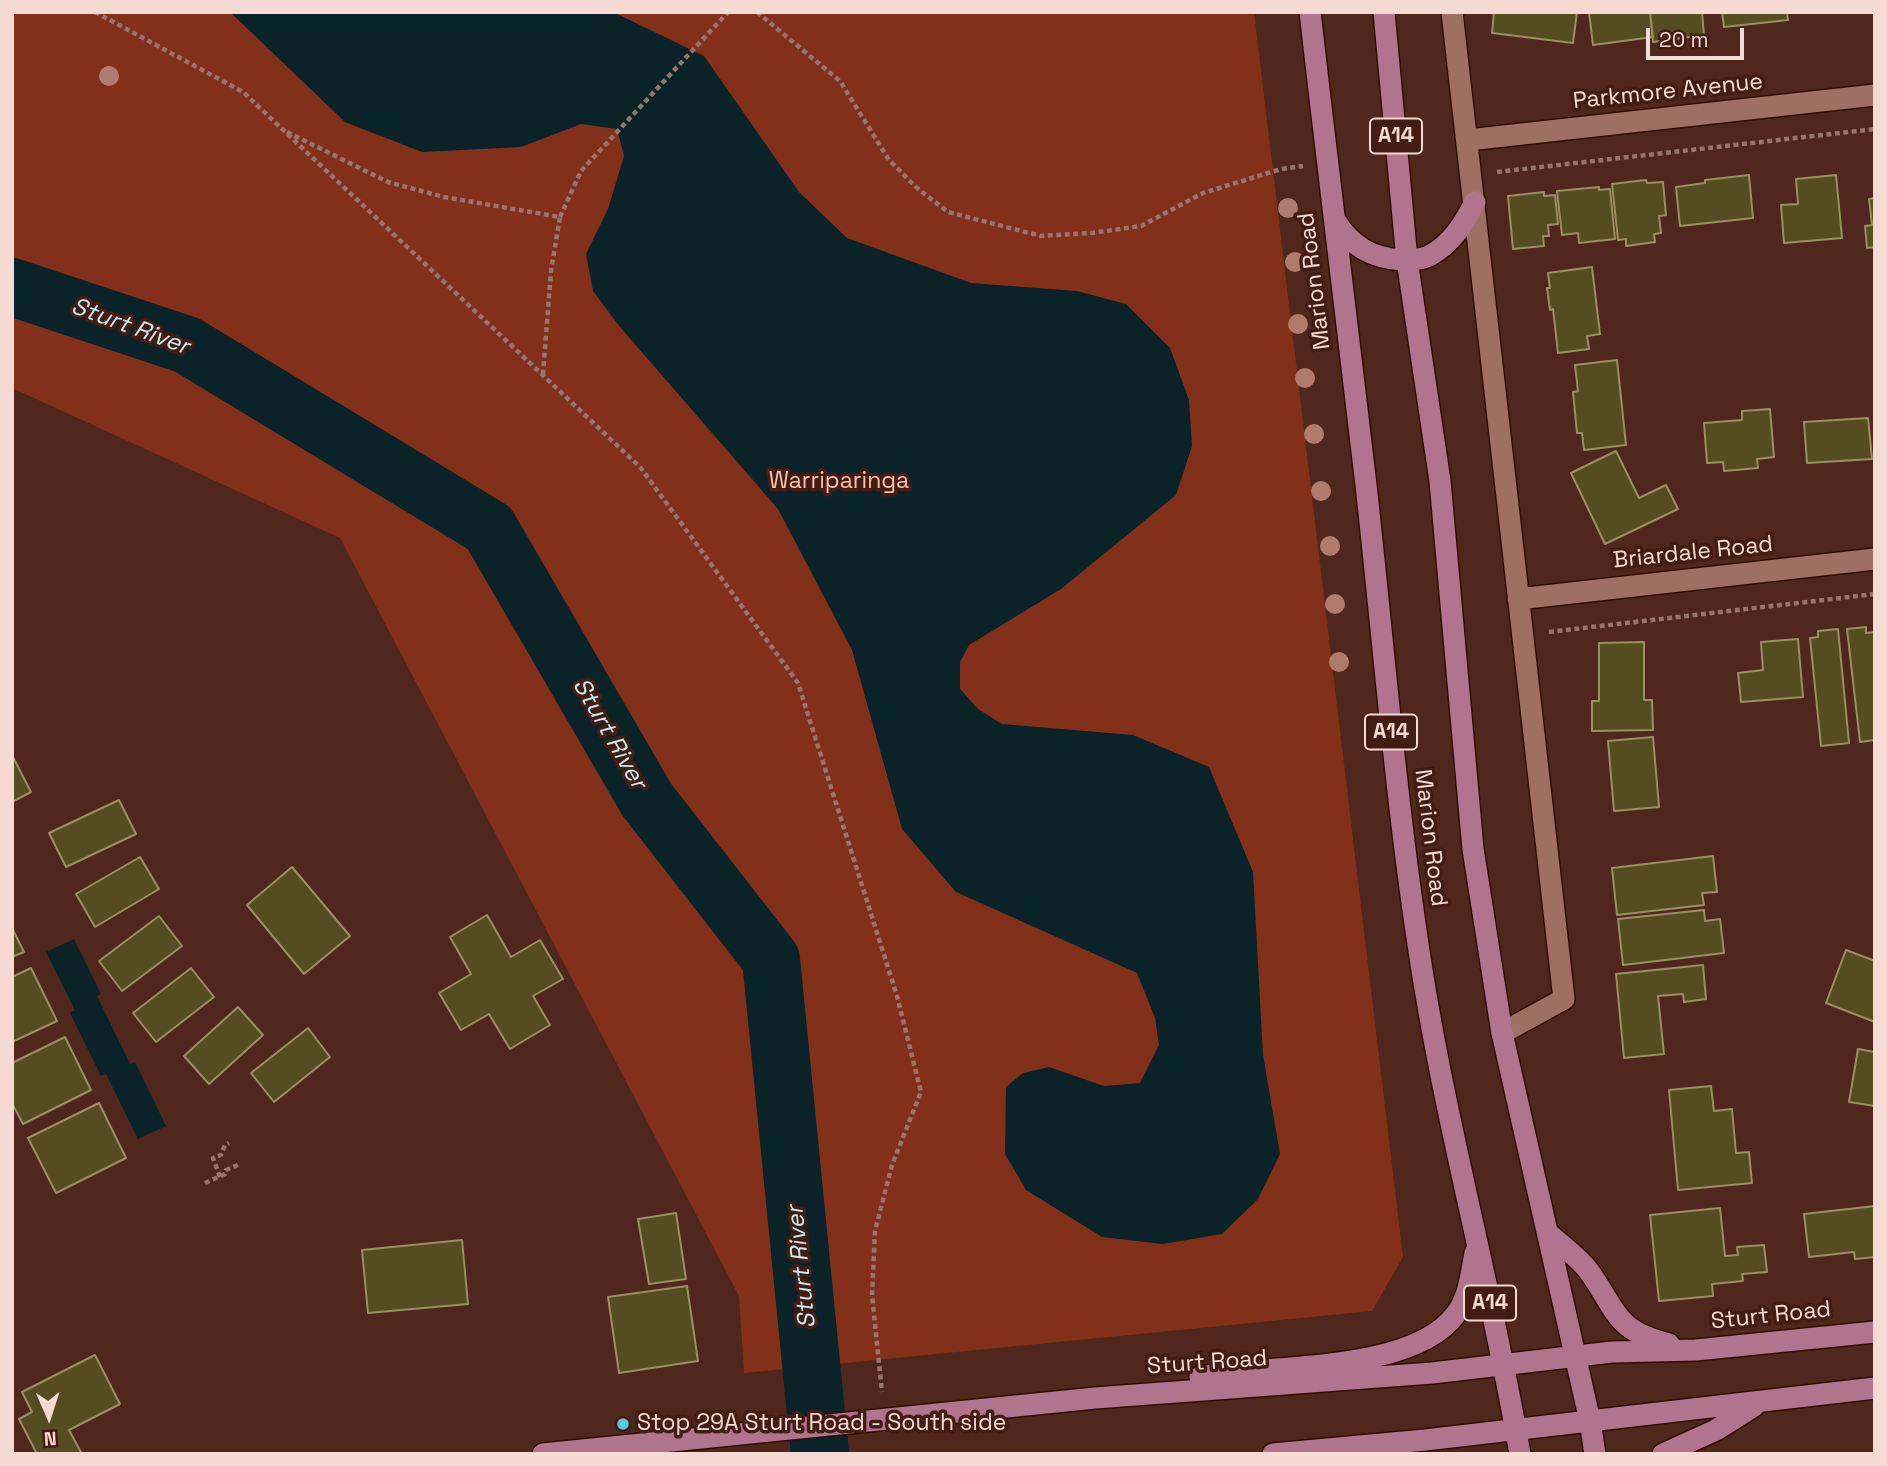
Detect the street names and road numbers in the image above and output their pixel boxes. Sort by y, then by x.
street label: Parkmore Avenue [1572,68,1764,116]
road number: A14 [1370,118,1422,154]
street label: Marion Road [1293,211,1337,351]
street label: Briardale Road [1612,531,1774,575]
road number: A14 [1365,714,1417,750]
street label: Marion Road [1408,768,1452,908]
road number: A14 [1464,1286,1516,1320]
street label: Sturt Road [1710,1296,1832,1336]
street label: Sturt Road [1146,1345,1268,1381]

